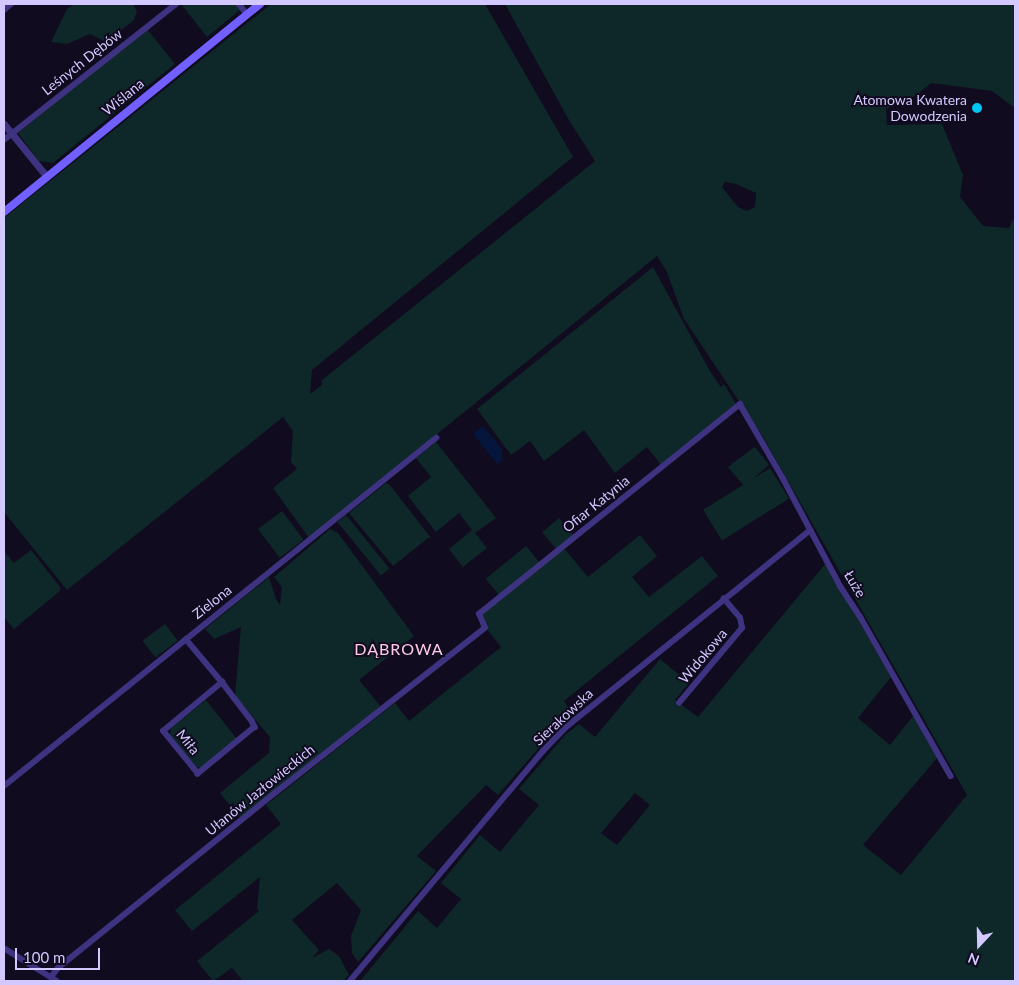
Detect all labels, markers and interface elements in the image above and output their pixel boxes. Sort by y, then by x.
street label: Leśnych Dębów [38,25,126,99]
street label: Wiślana [99,75,147,119]
place label: Atomowa Kwatera Dowodzenia [853,92,967,124]
marker: Atomowa Kwatera Dowodzenia [971,102,983,114]
street label: Ofiar Katynia [559,472,633,536]
street label: Łuże [840,568,870,600]
street label: Zielona [189,581,235,623]
street label: Widokowa [675,625,731,687]
district label: DĄBROWA [353,639,445,659]
street label: Sierakowska [530,685,596,749]
street label: Miła [173,726,203,758]
street label: Ułanów Jazłowieckich [202,741,318,839]
north arrow [954,920,1004,970]
scale bar [18,938,102,970]
text: 100 m [23,948,65,966]
text: N [965,950,982,969]

